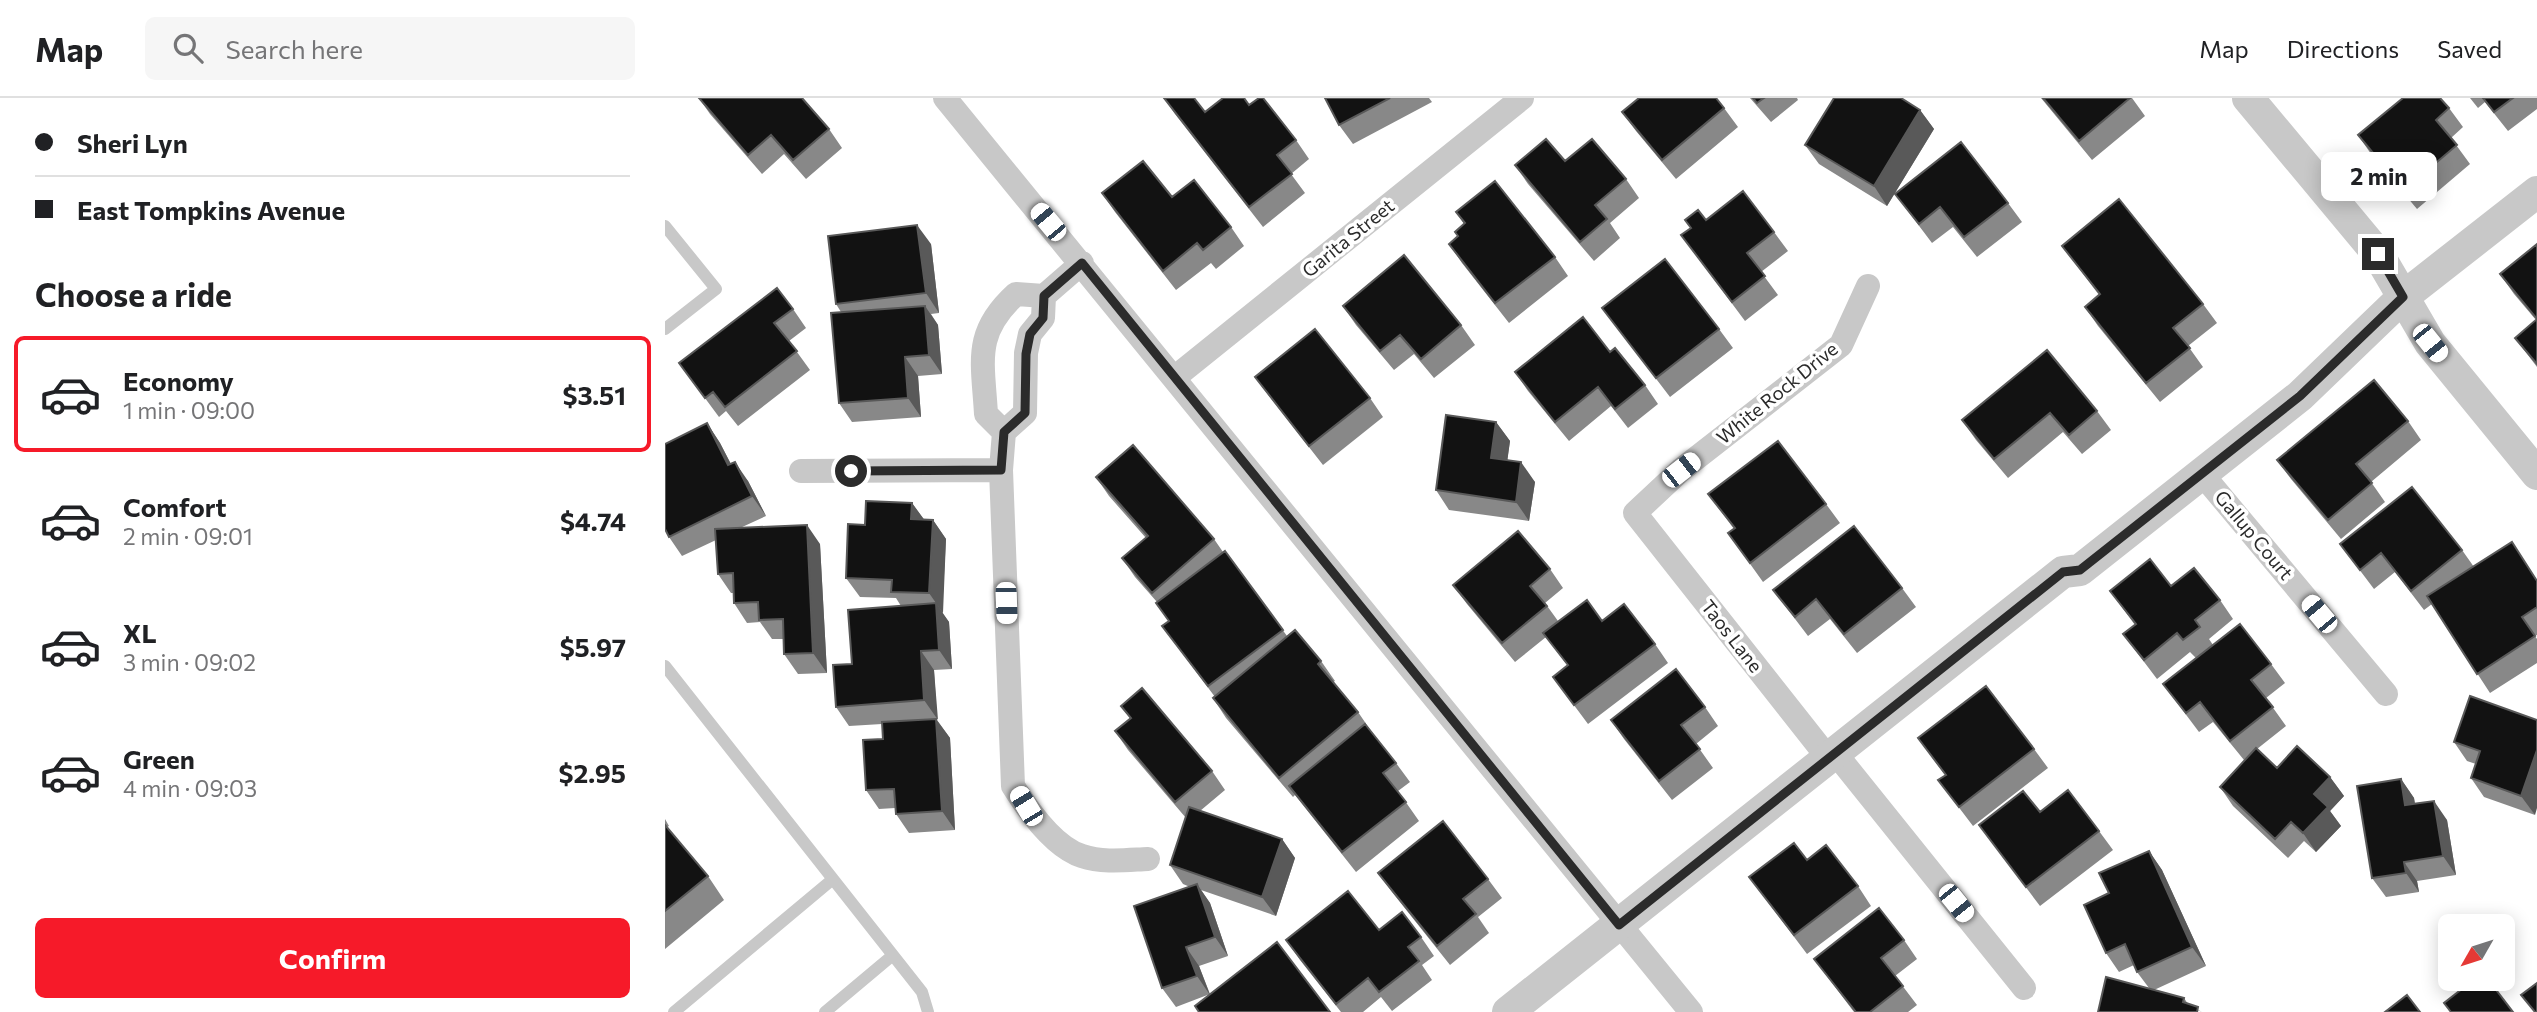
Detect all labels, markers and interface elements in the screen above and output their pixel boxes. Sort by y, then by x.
search box [145,17,635,80]
text: Map [35,28,103,69]
icon: search [169,29,207,67]
text: Search here [225,33,363,64]
text: Map [2199,34,2249,63]
text: Directions [2287,34,2399,63]
text: Saved [2437,34,2502,63]
text: Sheri Lyn [77,127,188,158]
callout: 2 min [2320,152,2436,202]
text: 2 min [2350,162,2408,190]
street label: Garita Street [1297,193,1398,282]
text: East Tompkins Avenue [77,194,345,225]
car [1027,199,1070,245]
route end [2362,238,2394,270]
text: Choose a ride [35,274,232,314]
car [2409,320,2452,366]
street label: White Rock Drive [1711,337,1842,448]
icon: car [39,363,102,426]
text: Economy [123,365,234,396]
text: $3.51 [562,379,626,410]
text: 1 min · 09:00 [123,396,255,424]
car [1658,449,1705,491]
route start [835,455,867,487]
street label: Gallup Court [2210,485,2298,584]
icon: car [39,489,102,552]
text: Comfort [123,491,226,522]
text: $4.74 [560,505,626,536]
text: 2 min · 09:01 [123,522,253,550]
car [995,582,1018,624]
car [2298,591,2341,637]
street label: Taos Lane [1697,595,1768,677]
icon: car [39,615,102,678]
text: XL [123,617,157,648]
text: $5.97 [560,631,626,662]
text: 3 min · 09:02 [123,648,256,676]
icon: car [39,741,102,804]
text: Green [123,743,195,774]
text: $2.95 [559,757,626,788]
text: 4 min · 09:03 [123,774,257,802]
car [1007,783,1046,829]
car [1935,880,1978,926]
north arrow [2438,914,2515,990]
map controls [2438,914,2515,991]
button: Confirm [35,918,630,998]

